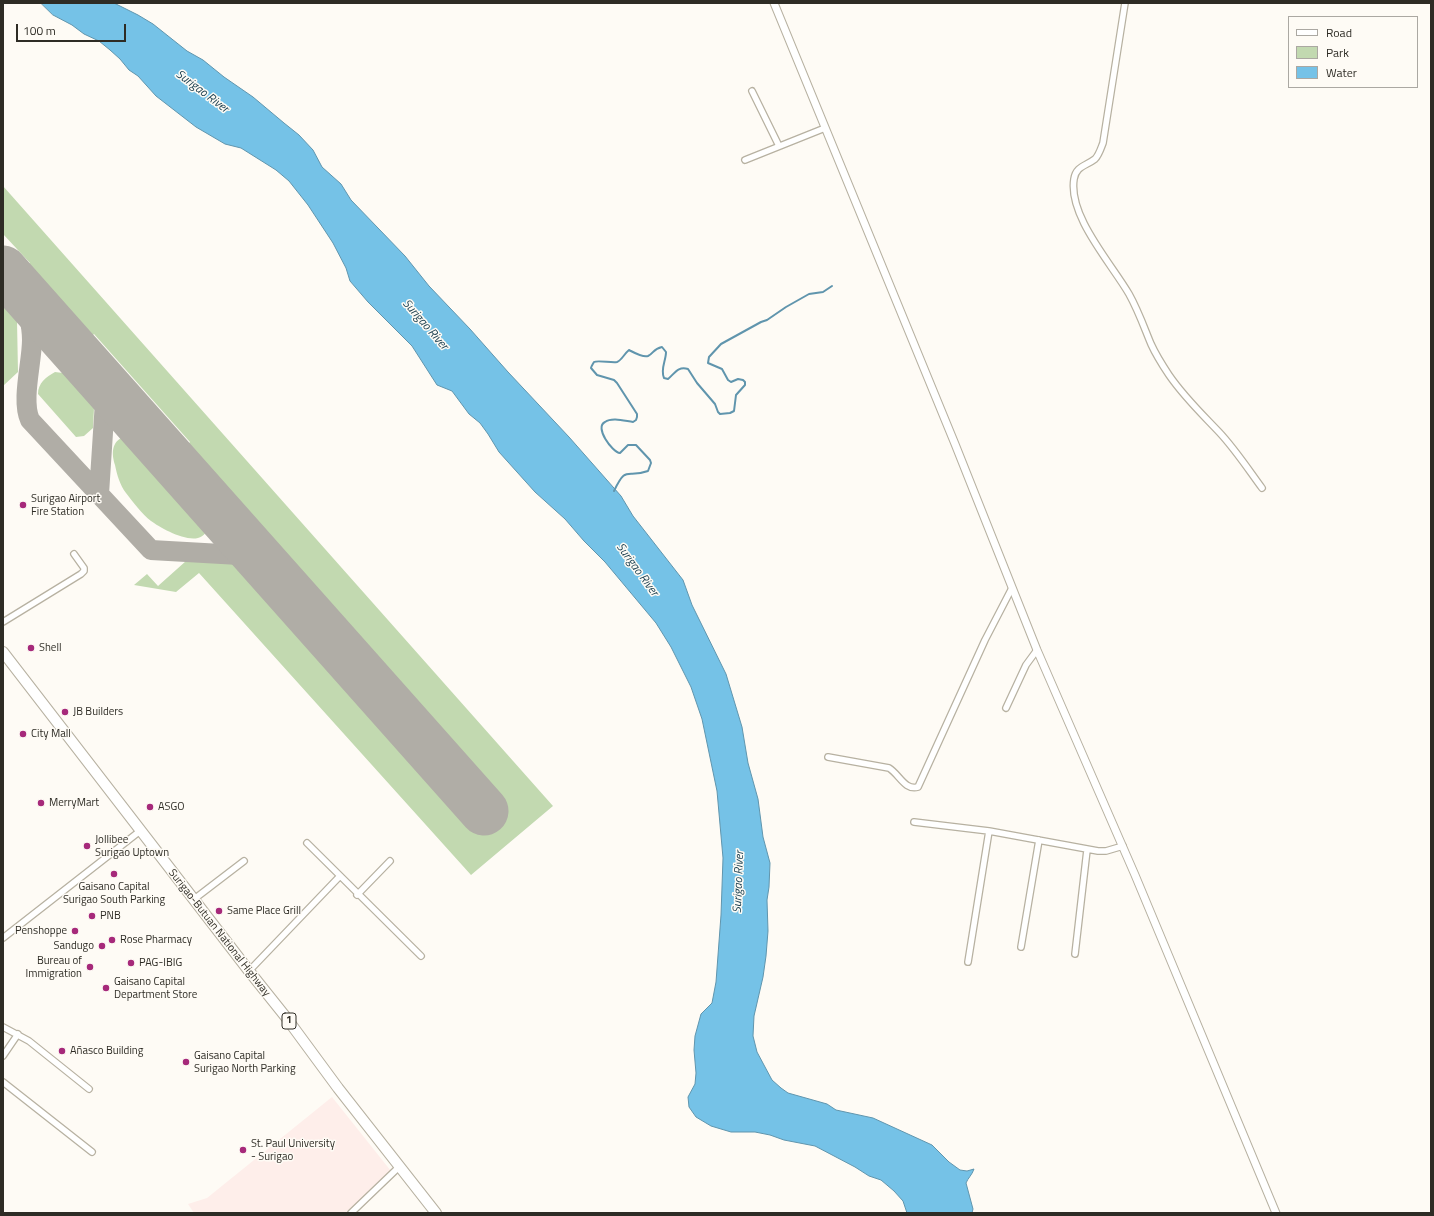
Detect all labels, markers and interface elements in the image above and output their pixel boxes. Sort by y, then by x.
scale bar [18,16,128,42]
legend [1288,16,1418,88]
text: 100 m [23,21,56,40]
text: Road [1326,23,1352,42]
text: Park [1326,43,1349,62]
text: Water [1326,63,1357,82]
water label: Surigao River [173,68,231,116]
water label: Surigao River [399,297,451,353]
place label: Surigao Airport Fire Station [31,492,100,518]
marker: Surigao Airport Fire Station [18,500,28,510]
water label: Surigao River [613,541,661,599]
place label: Shell [39,641,62,655]
marker: Shell [26,643,36,653]
place label: JB Builders [73,705,123,719]
marker: JB Builders [60,707,70,717]
place label: City Mall [31,727,71,741]
marker: City Mall [18,729,28,739]
place label: MerryMart [49,796,99,810]
marker: MerryMart [36,798,46,808]
place label: ASGO [158,800,184,814]
marker: ASGO [145,802,155,812]
place label: Jollibee Surigao Uptown [95,833,169,859]
marker: Jollibee Surigao Uptown [82,841,92,851]
water label: Surigao River [731,851,747,913]
street label: Surigao-Butuan National Highway [165,867,273,999]
marker: Gaisano Capital Surigao South Parking [109,869,119,879]
place label: Gaisano Capital Surigao South Parking [63,880,165,906]
place label: Same Place Grill [227,904,301,918]
marker: Same Place Grill [214,906,224,916]
place label: PNB [100,909,121,923]
marker: PNB [87,911,97,921]
place label: Penshoppe [15,924,67,938]
marker: Penshoppe [70,926,80,936]
place label: Rose Pharmacy [120,933,192,947]
marker: Rose Pharmacy [107,935,117,945]
place label: Sandugo [53,939,94,953]
marker: Sandugo [97,941,107,951]
place label: Bureau of Immigration [26,954,82,980]
place label: PAG-IBIG [139,956,182,970]
marker: PAG-IBIG [126,958,136,968]
marker: Bureau of Immigration [85,962,95,972]
place label: Gaisano Capital Department Store [114,975,197,1001]
marker: Gaisano Capital Department Store [101,983,111,993]
road number: 1 [282,1013,296,1029]
place label: Añasco Building [70,1044,143,1058]
marker: Añasco Building [57,1046,67,1056]
place label: Gaisano Capital Surigao North Parking [194,1049,296,1075]
marker: Gaisano Capital Surigao North Parking [181,1057,191,1067]
place label: St. Paul University - Surigao [251,1137,335,1163]
marker: St. Paul University - Surigao [238,1145,248,1155]

